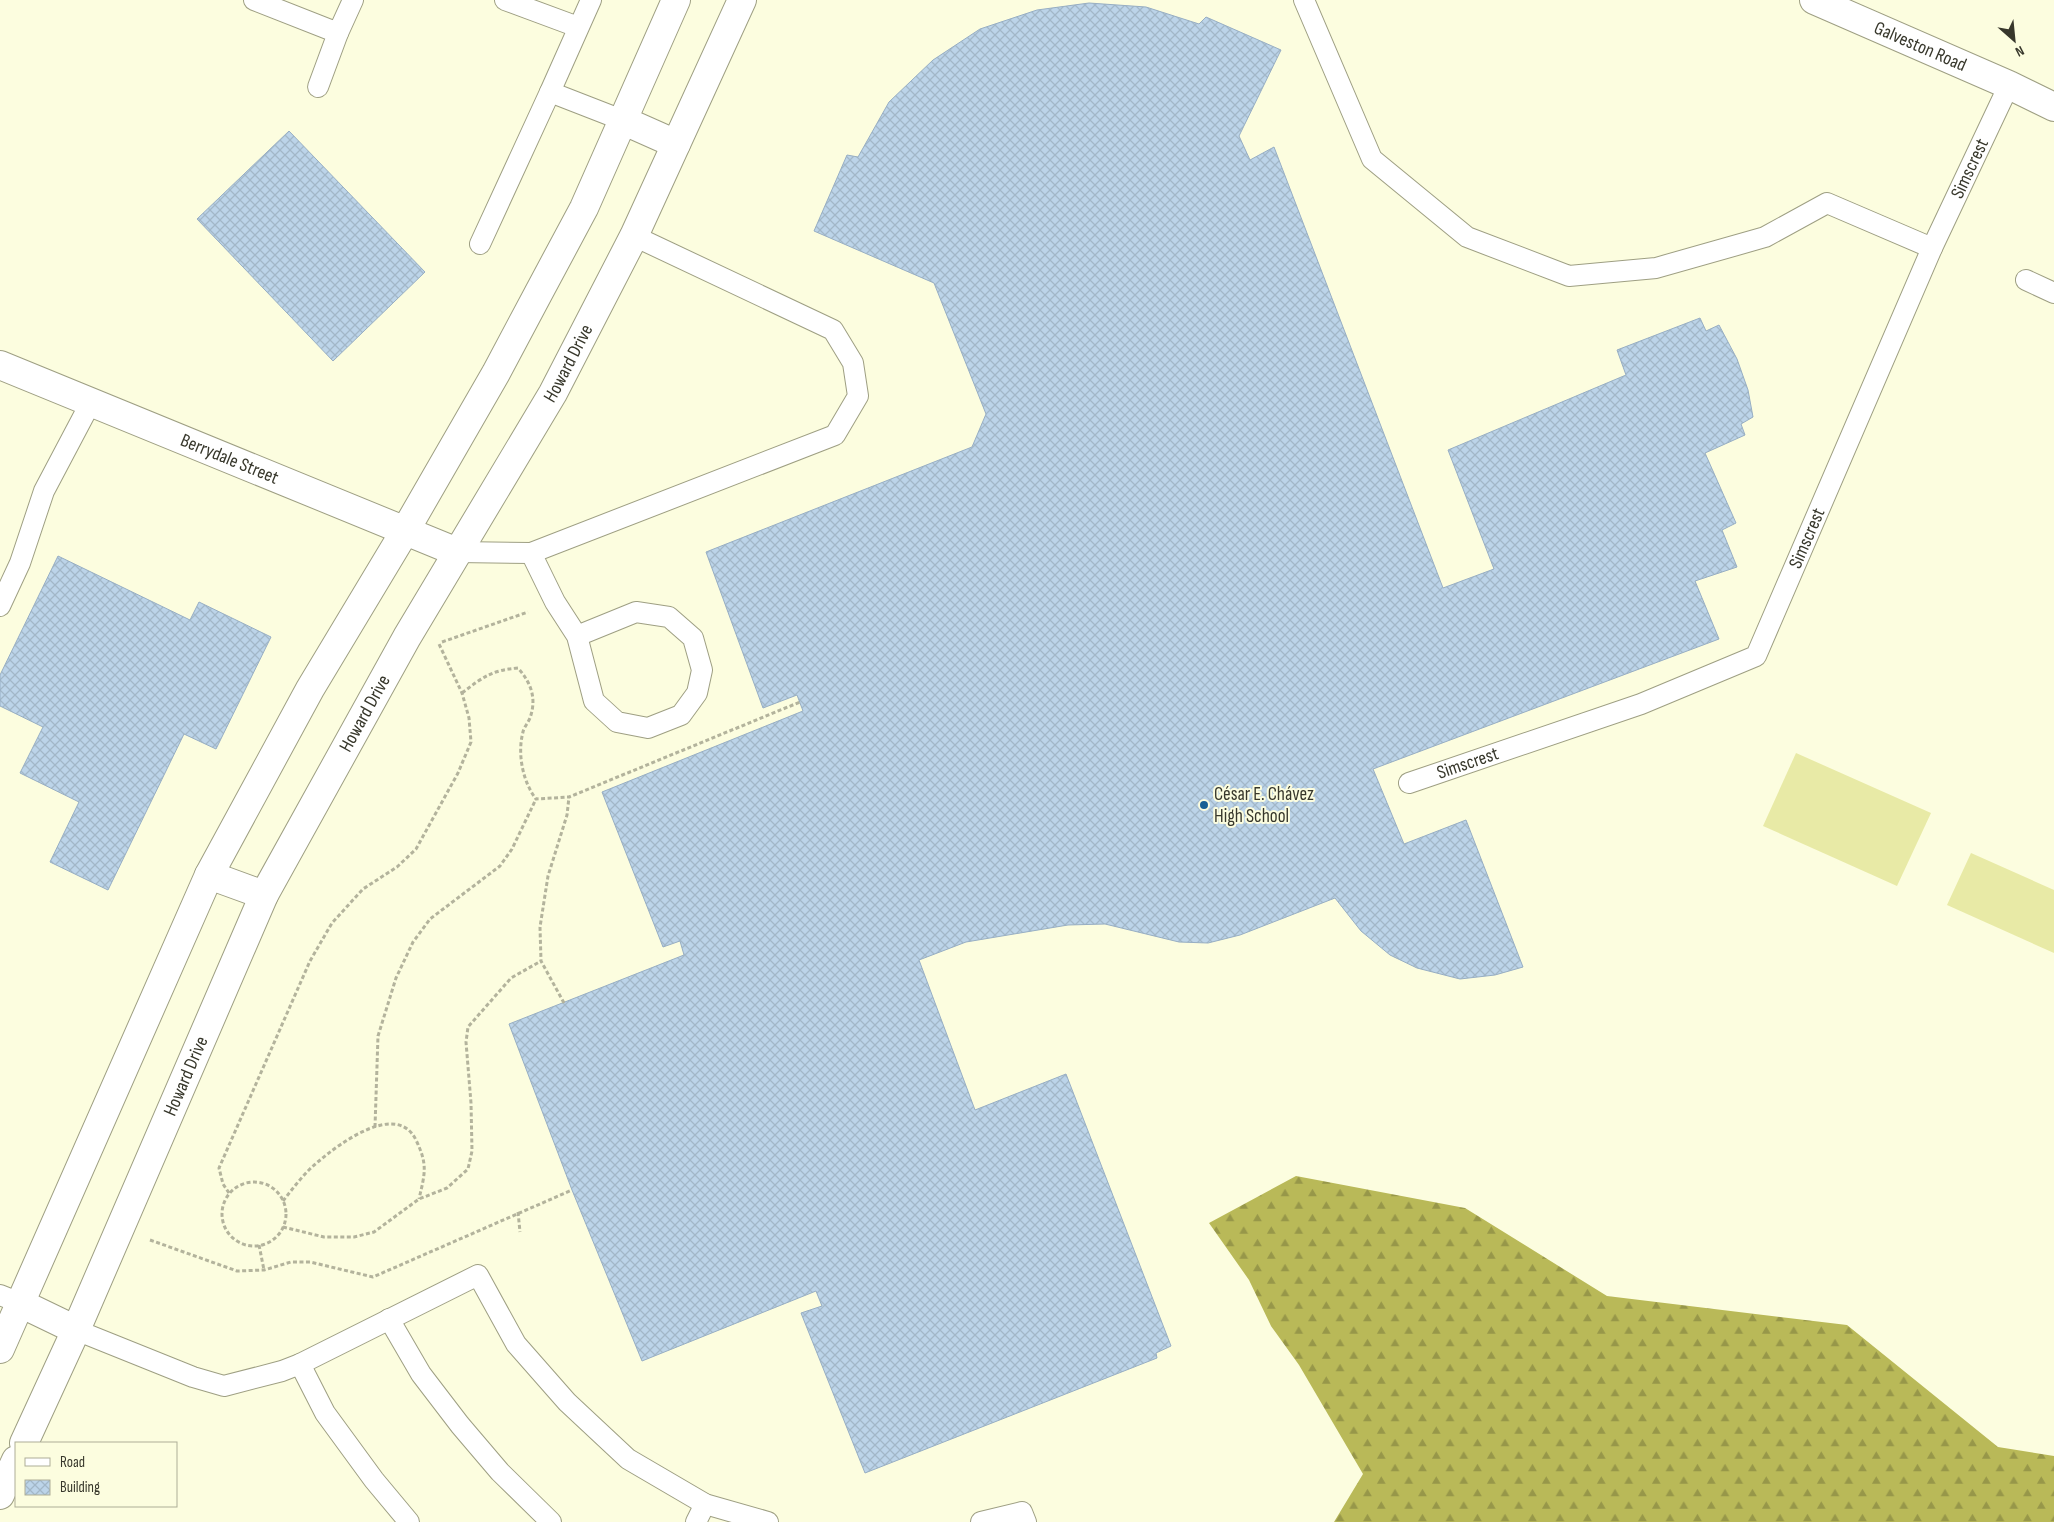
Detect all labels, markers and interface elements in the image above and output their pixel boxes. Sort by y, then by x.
north arrow [1989,15,2039,65]
street label: Galveston Road [1871,16,1970,77]
text: N [2012,42,2027,60]
street label: Simscrest [1946,135,1994,202]
street label: Howard Drive [539,320,598,407]
street label: Berrydale Street [177,429,282,489]
street label: Simscrest [1784,504,1830,572]
street label: Howard Drive [334,671,395,756]
street label: Simscrest [1434,742,1502,784]
place label: César E. Chávez High School [1214,783,1314,828]
marker: César E. Chávez High School [1198,799,1210,811]
street label: Howard Drive [158,1033,213,1119]
legend [15,1442,178,1507]
text: Road [60,1453,85,1472]
text: Building [60,1478,100,1497]

